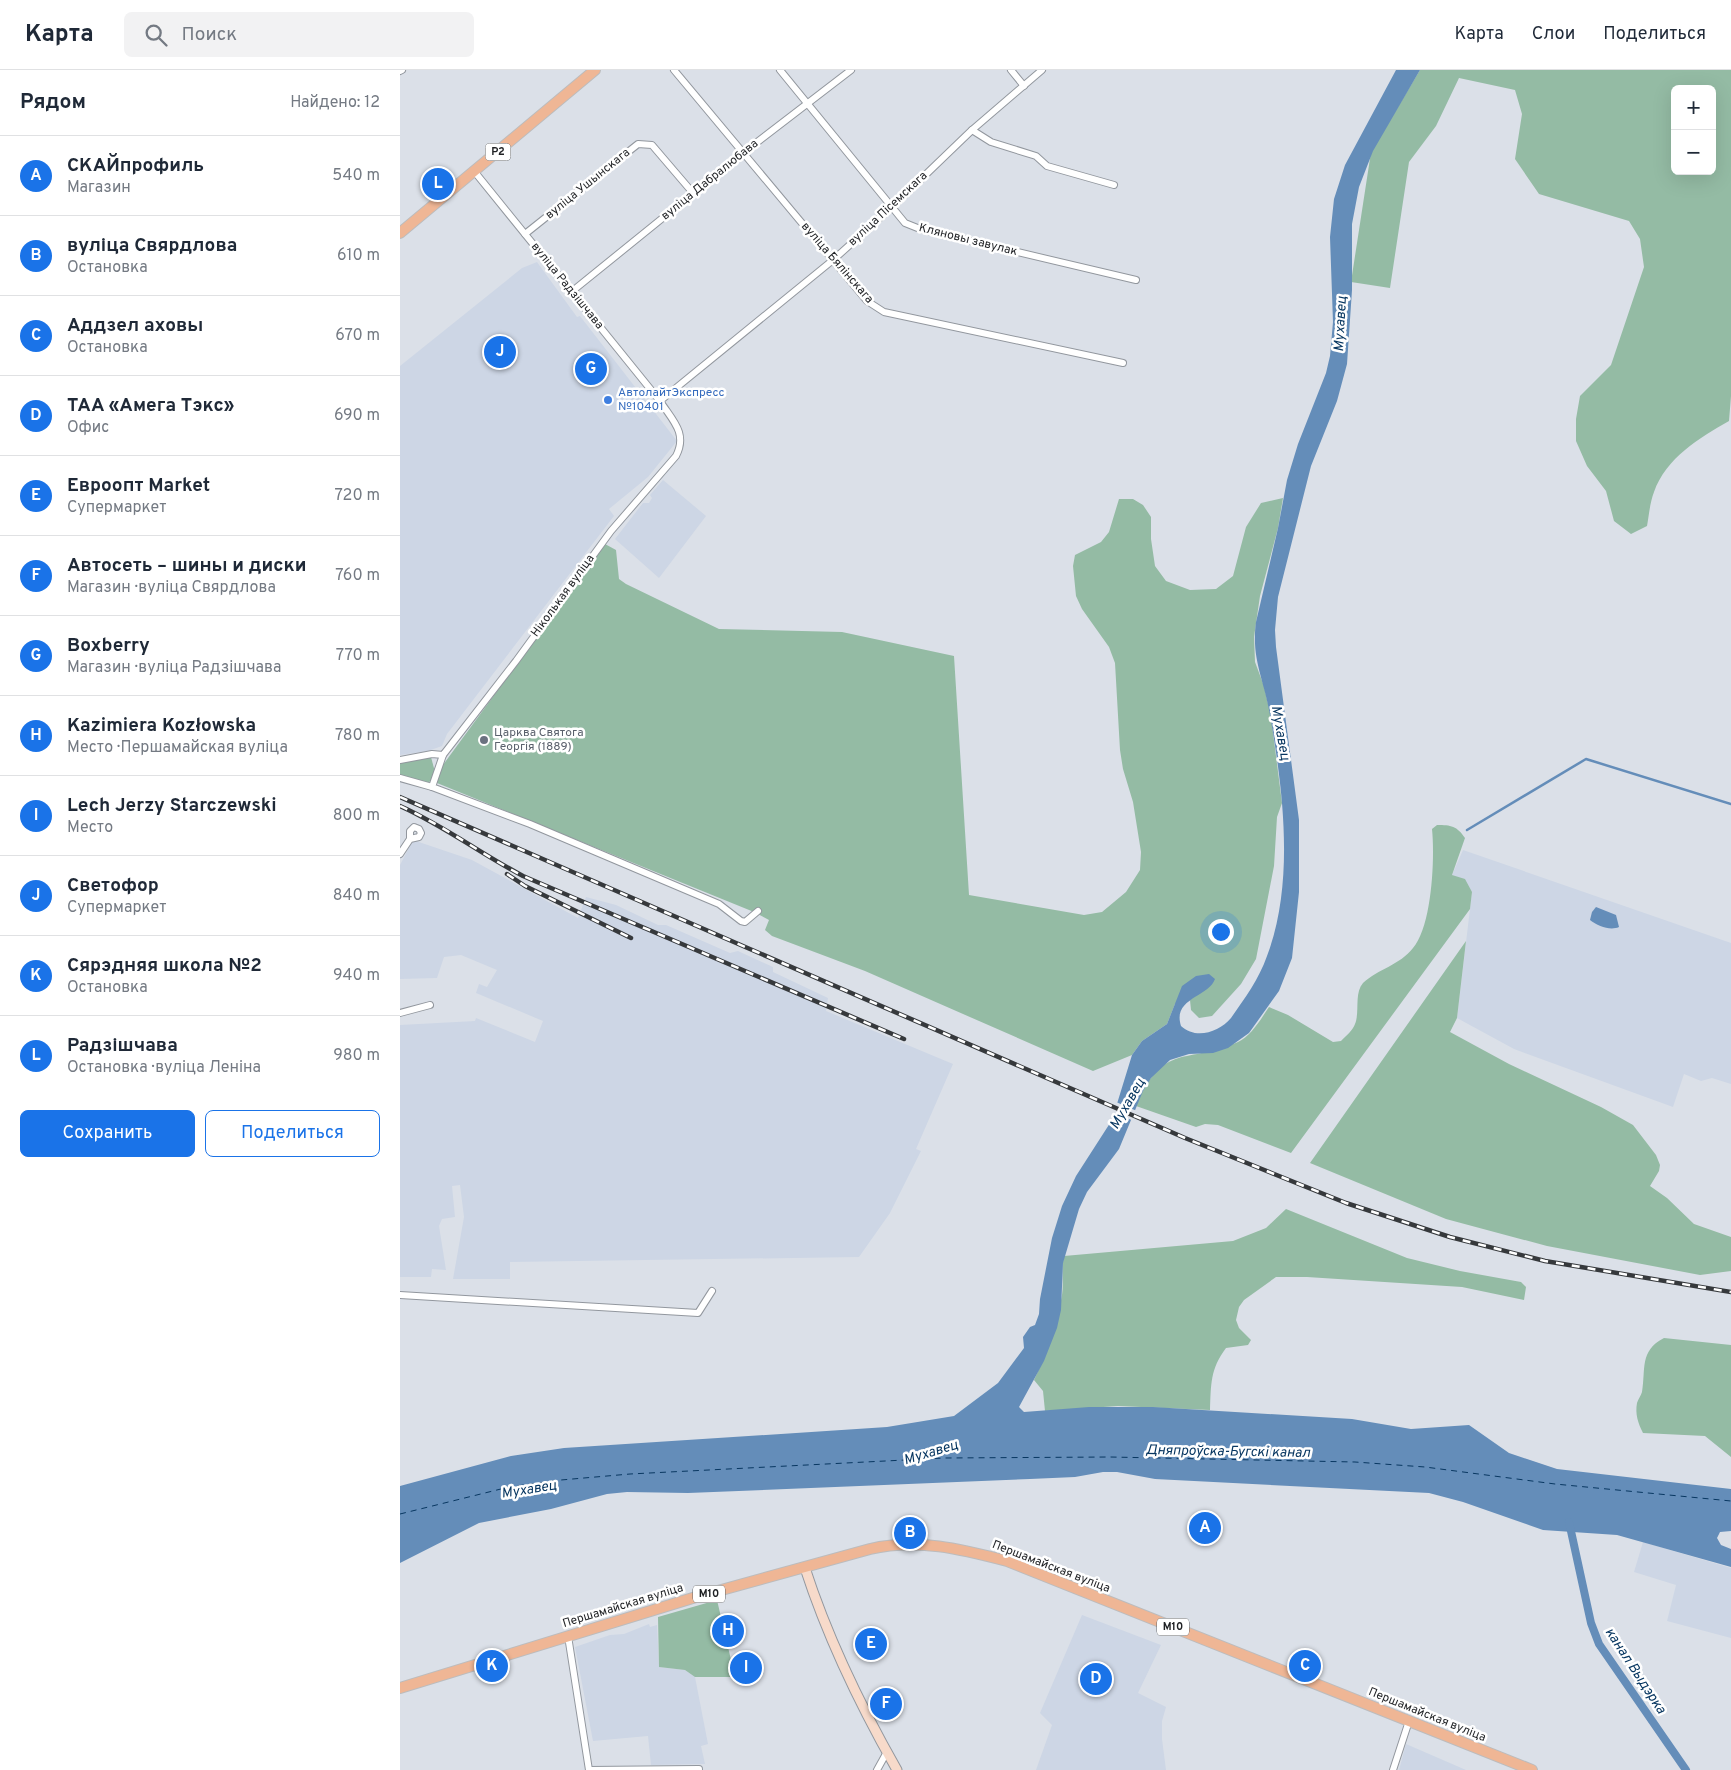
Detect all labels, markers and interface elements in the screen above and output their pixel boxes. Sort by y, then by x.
search box [124,12,474,57]
text: Карта [25,20,94,50]
icon: search [142,21,170,49]
text: Поиск [182,23,237,47]
text: Карта [1454,23,1504,46]
text: Слои [1532,23,1575,46]
text: Поделиться [1603,23,1706,46]
map controls [1671,85,1716,175]
button: + [1671,85,1716,130]
text: Рядом [20,89,86,116]
text: Найдено: 12 [290,93,380,113]
button: − [1671,130,1716,175]
street label: вуліца Дабралюбава [658,136,762,224]
road number: Р2 [486,144,510,160]
street label: вуліца Ушынскага [542,145,634,223]
text: СКАЙпрофиль [67,154,204,178]
pin: L [422,165,454,203]
text: A [30,166,42,186]
text: 540 m [332,166,380,186]
street label: вуліца Пісемскага [845,168,931,250]
text: Магазин [67,178,131,198]
street label: вуліца Бялінскага [797,219,877,307]
street label: Кляновы завулак [917,220,1019,260]
text: вуліца Свярдлова [67,234,237,258]
street label: вуліца Радзішчава [527,239,607,333]
text: B [30,246,42,266]
text: 610 m [337,246,380,266]
text: Остановка [67,258,148,278]
water label: Мухавец [1331,295,1351,352]
text: Аддзел аховы [67,314,203,338]
text: C [31,326,41,346]
text: 670 m [335,326,380,346]
pin: J [484,333,516,371]
text: Остановка [67,338,148,358]
pin: G [575,350,607,388]
place label: АвтолайтЭкспресс №10401 [618,385,724,415]
text: ТАА «Амега Тэкс» [67,394,234,418]
marker: АвтолайтЭкспресс №10401 [602,394,614,406]
text: D [30,406,42,426]
text: 690 m [334,406,380,426]
text: Офис [67,418,109,438]
text: Евроопт Market [67,474,210,498]
text: E [31,486,41,506]
text: 720 m [335,486,380,506]
text: Супермаркет [67,498,167,518]
street label: Ніколькая вуліца [528,551,598,641]
text: Автосеть – шины и диски [67,554,306,578]
text: F [31,566,41,586]
text: 760 m [335,566,380,586]
text: Магазин · вуліца Свярдлова [67,578,276,598]
text: Boxberry [67,634,150,658]
text: G [31,646,41,666]
text: 770 m [336,646,380,666]
text: Магазин · вуліца Радзішчава [67,658,282,678]
water label: Мухавец [1267,704,1293,763]
text: Kazimiera Kozłowska [67,714,256,738]
place label: Царква Святога Георгія (1889) [494,725,583,755]
text: H [30,726,42,746]
text: 780 m [335,726,380,746]
marker: Царква Святога Георгія (1889) [478,734,490,746]
text: Место · Першамайская вуліца [67,738,288,758]
text: Lech Jerzy Starczewski [67,794,277,818]
text: I [34,806,38,826]
text: 800 m [333,806,380,826]
text: Место [67,818,113,838]
text: Светофор [67,874,159,898]
text: J [32,886,40,906]
text: 840 m [333,886,380,906]
text: Супермаркет [67,898,167,918]
your location [1208,919,1234,945]
text: Сярэдняя школа №2 [67,954,262,978]
text: K [30,966,42,986]
text: 940 m [333,966,380,986]
text: Остановка [67,978,148,998]
text: Радзішчава [67,1034,178,1058]
text: L [31,1046,41,1066]
text: 980 m [333,1046,380,1066]
text: Остановка · вуліца Леніна [67,1058,261,1078]
water label: Мухавец [1107,1075,1150,1132]
button: Сохранить [20,1110,195,1157]
button: Поделиться [205,1110,380,1157]
water label: Мухавец [902,1437,961,1469]
water label: Дняпроўска-Бугскі канал [1146,1442,1311,1462]
water label: Мухавец [500,1477,558,1503]
pin: A [1189,1509,1221,1547]
pin: B [894,1514,926,1552]
street label: Першамайская вуліца [990,1537,1112,1597]
street label: Першамайская вуліца [561,1580,685,1632]
road number: М10 [693,1586,725,1602]
pin: H [712,1612,744,1650]
road number: М10 [1157,1618,1189,1635]
pin: E [855,1625,887,1663]
water label: канал Выдэрка [1601,1625,1670,1718]
pin: K [476,1647,508,1685]
pin: C [1289,1647,1321,1685]
pin: I [730,1649,762,1687]
pin: D [1080,1660,1112,1698]
street label: Першамайская вуліца [1366,1684,1488,1746]
pin: F [870,1685,902,1723]

